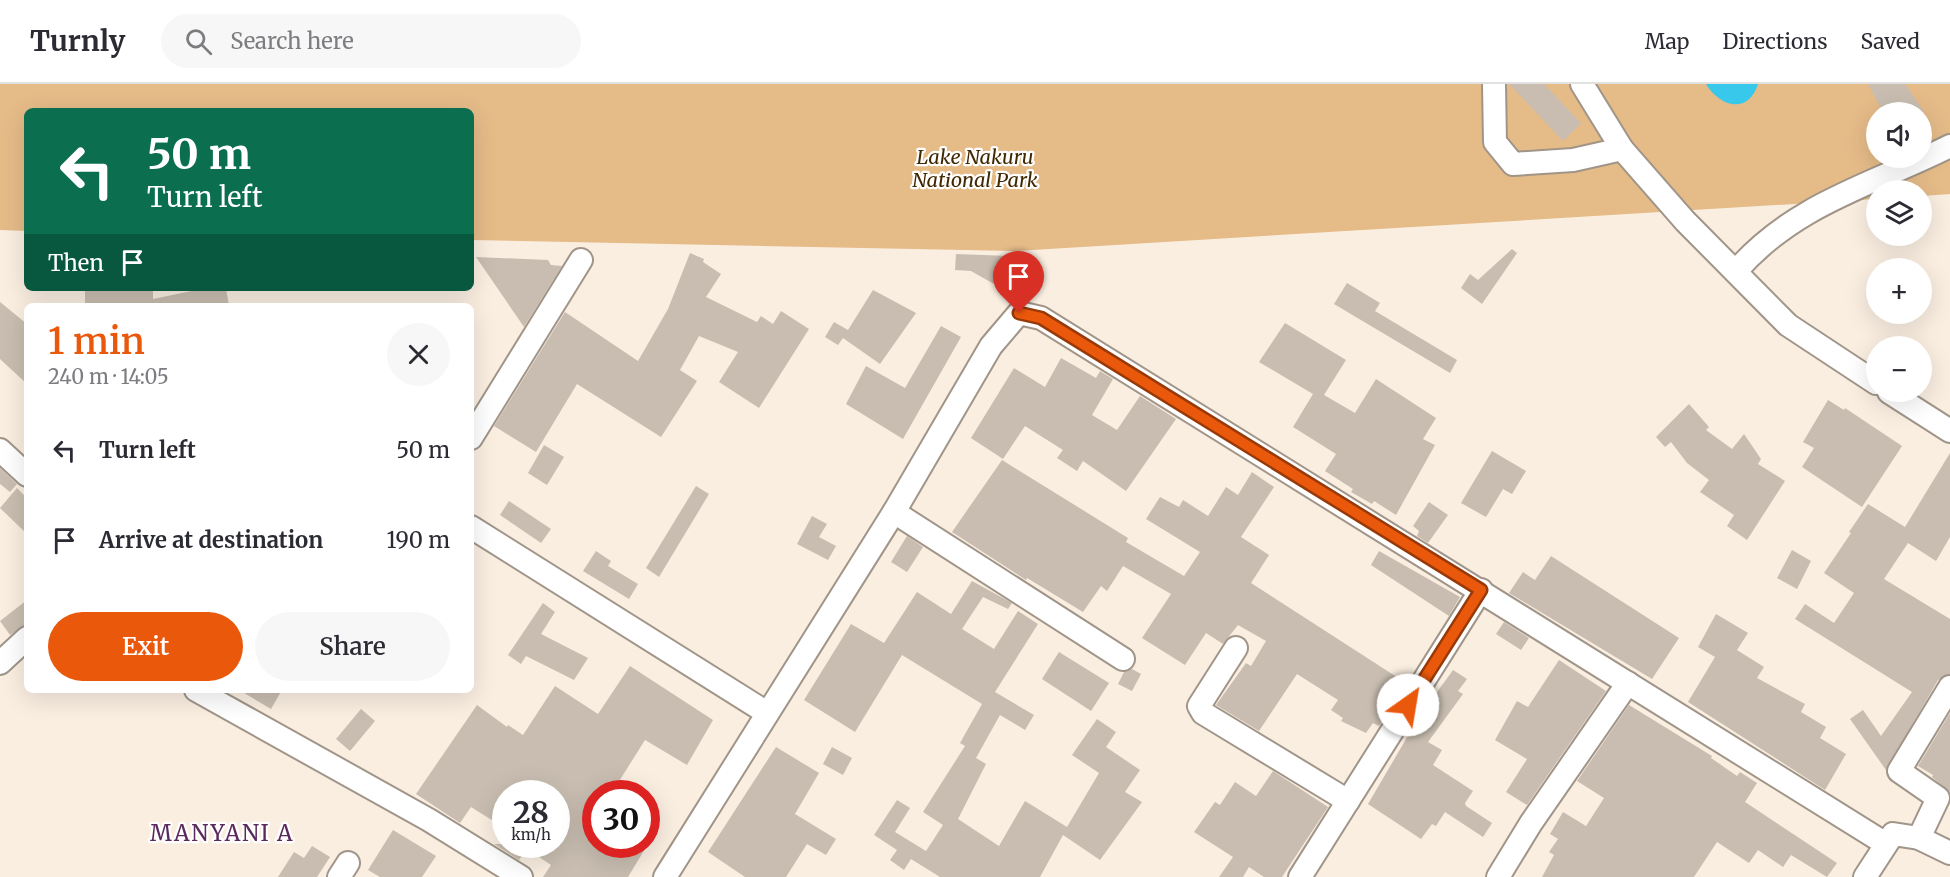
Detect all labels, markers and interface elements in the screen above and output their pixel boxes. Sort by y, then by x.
search box [161,14,581,68]
text: Turnly [30,23,125,59]
icon: search [182,25,215,58]
text: Search here [230,27,354,55]
text: Map [1645,28,1689,55]
text: Directions [1722,28,1827,55]
text: Saved [1860,28,1920,55]
map controls [1866,102,1932,402]
button: sound [1866,102,1932,168]
text: 50 m [147,128,251,180]
icon: left [48,132,126,210]
park label: Lake Nakuru National Park [912,144,1038,192]
text: Turn left [147,180,262,214]
button: layers [1866,180,1932,246]
icon: arrive [116,246,149,279]
text: Then [48,249,104,277]
pin [993,251,1044,313]
button: + [1866,258,1932,324]
icon: arrive [1002,260,1035,293]
text: 1 min [48,319,145,364]
button: close [387,323,450,386]
button: − [1866,336,1932,402]
text: 240 m · 14:05 [48,364,169,389]
icon: left [48,434,81,467]
text: Turn left [99,436,196,464]
text: 50 m [396,436,450,464]
icon: arrive [48,524,81,557]
text: Arrive at destination [99,526,323,554]
text: 190 m [387,526,450,554]
button: Exit [48,612,243,681]
button: Share [255,612,450,681]
position arrow [1376,673,1440,737]
speed limit sign: 30 [582,780,660,858]
text: 28 [513,793,549,831]
district label: MANYANI A [150,819,294,847]
text: km/h [511,825,551,844]

